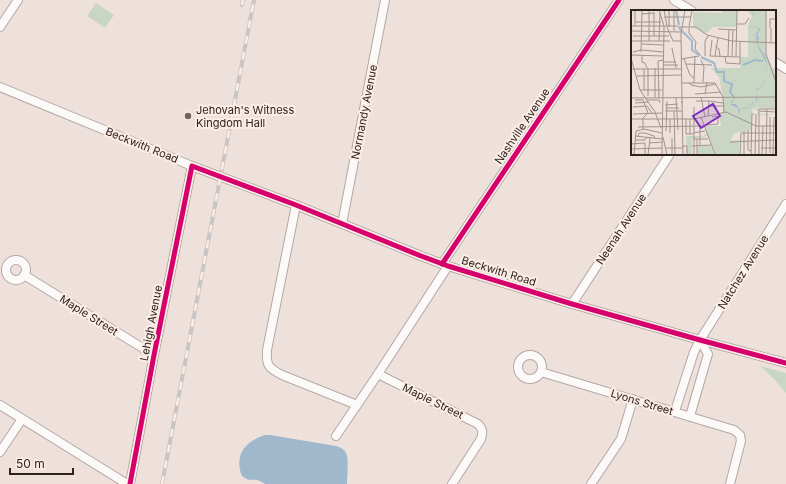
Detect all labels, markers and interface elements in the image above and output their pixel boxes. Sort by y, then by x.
inset map [631,10,776,155]
street label: Normandy Avenue [348,63,380,161]
street label: Nashville Avenue [491,85,553,167]
place label: Jehovah's Witness Kingdom Hall [196,103,294,130]
marker: Jehovah's Witness Kingdom Hall [183,111,193,121]
street label: Beckwith Road [104,124,180,166]
street label: Neenah Avenue [593,191,649,267]
street label: Natchez Avenue [715,232,771,312]
street label: Beckwith Road [460,253,538,289]
street label: Lehigh Avenue [137,284,165,362]
street label: Maple Street [57,292,121,339]
street label: Maple Street [400,380,466,422]
street label: Lyons Street [609,386,675,418]
scale bar [10,450,73,476]
text: 50 m [16,456,45,471]

